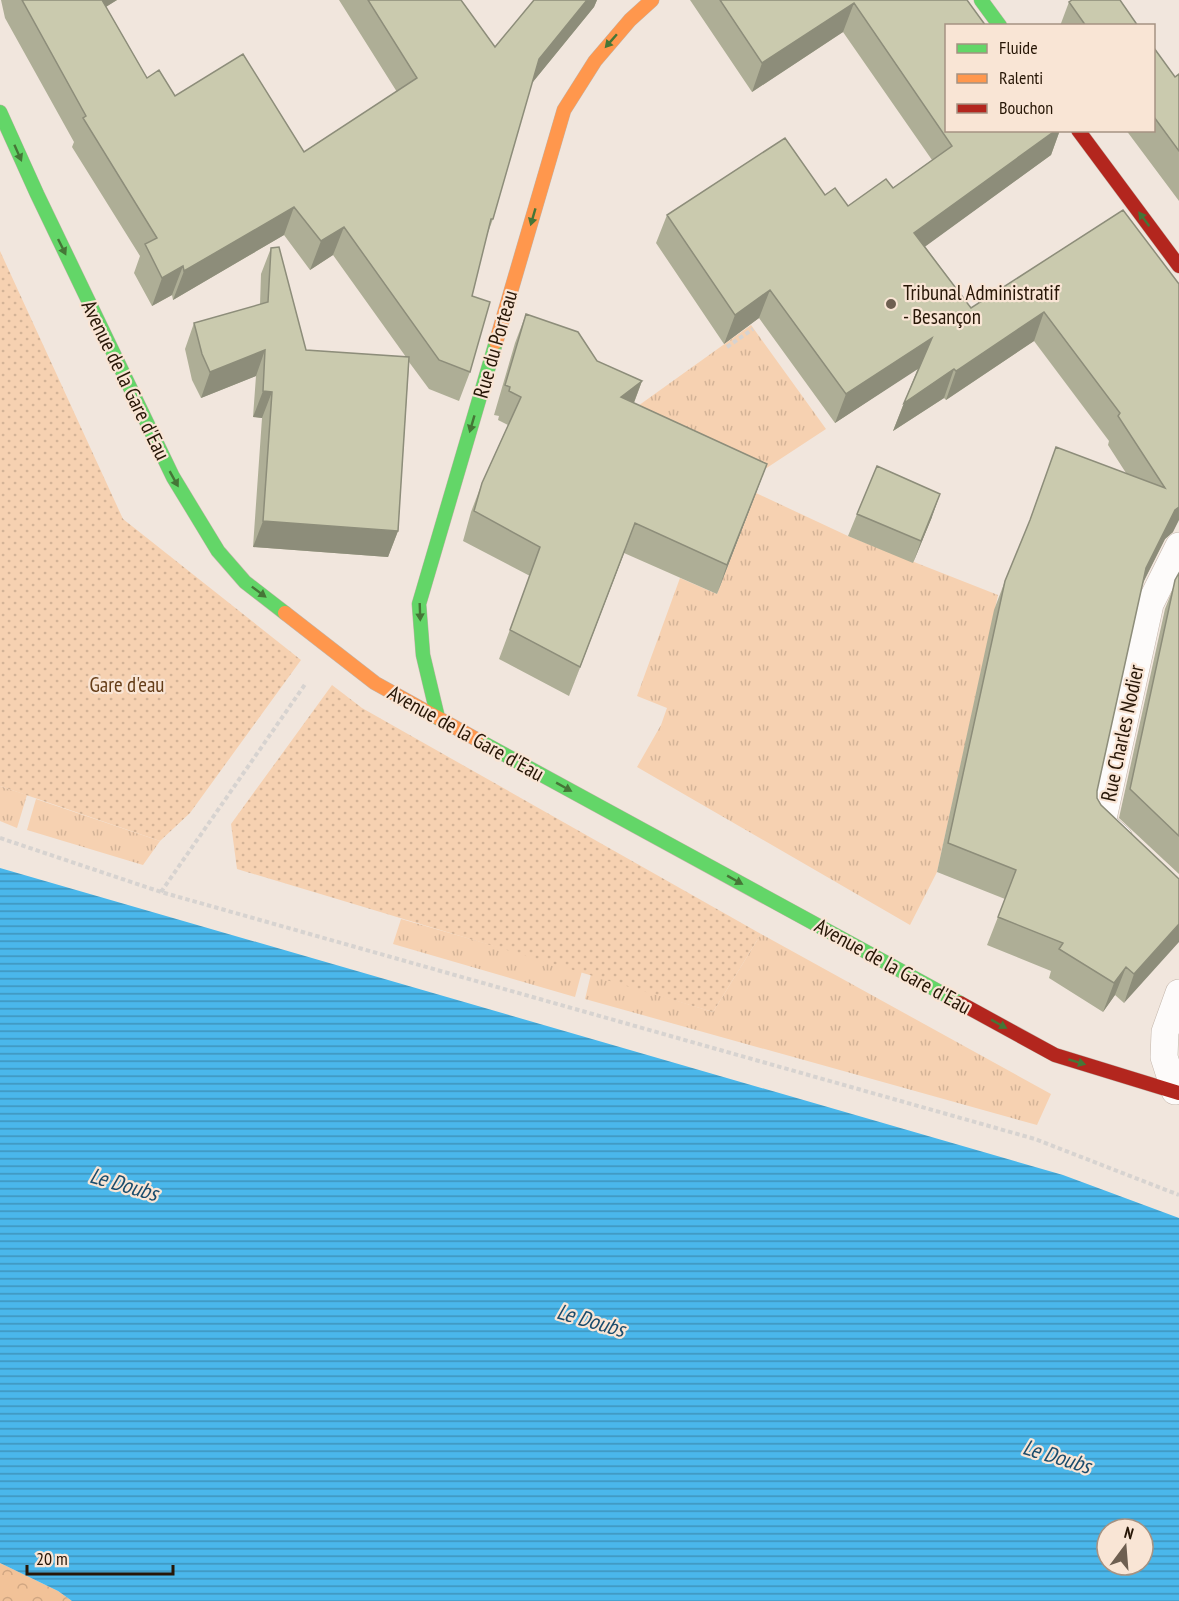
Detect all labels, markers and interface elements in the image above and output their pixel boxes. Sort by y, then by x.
legend [945,24,1155,132]
one-way arrow [605,33,618,48]
text: Fluide [999,36,1038,59]
text: Ralenti [999,66,1043,89]
text: Bouchon [999,96,1053,119]
one-way arrow [14,144,23,162]
one-way arrow [528,208,537,226]
one-way arrow [1138,212,1150,228]
one-way arrow [57,238,67,255]
place label: Tribunal Administratif - Besançon [903,279,1060,330]
street label: Rue du Porteau [467,287,523,401]
street label: Avenue de la Gare d'Eau [76,296,176,464]
marker: Tribunal Administratif - Besançon [884,297,898,311]
one-way arrow [467,415,476,433]
one-way arrow [169,471,179,488]
one-way arrow [251,586,267,599]
one-way arrow [415,602,425,621]
street label: Rue Charles Nodier [1094,662,1150,804]
park label: Gare d'eau [90,671,164,698]
street label: Avenue de la Gare d'Eau [383,679,549,787]
one-way arrow [556,782,573,792]
one-way arrow [727,875,744,885]
street label: Avenue de la Gare d'Eau [810,912,976,1020]
one-way arrow [990,1019,1007,1029]
one-way arrow [1068,1058,1086,1067]
water label: Le Doubs [87,1161,164,1208]
water label: Le Doubs [554,1297,631,1344]
water label: Le Doubs [1020,1432,1097,1480]
north arrow [1095,1517,1155,1577]
text: N [1122,1522,1136,1543]
scale bar [27,1538,172,1576]
text: 20 m [36,1547,68,1570]

